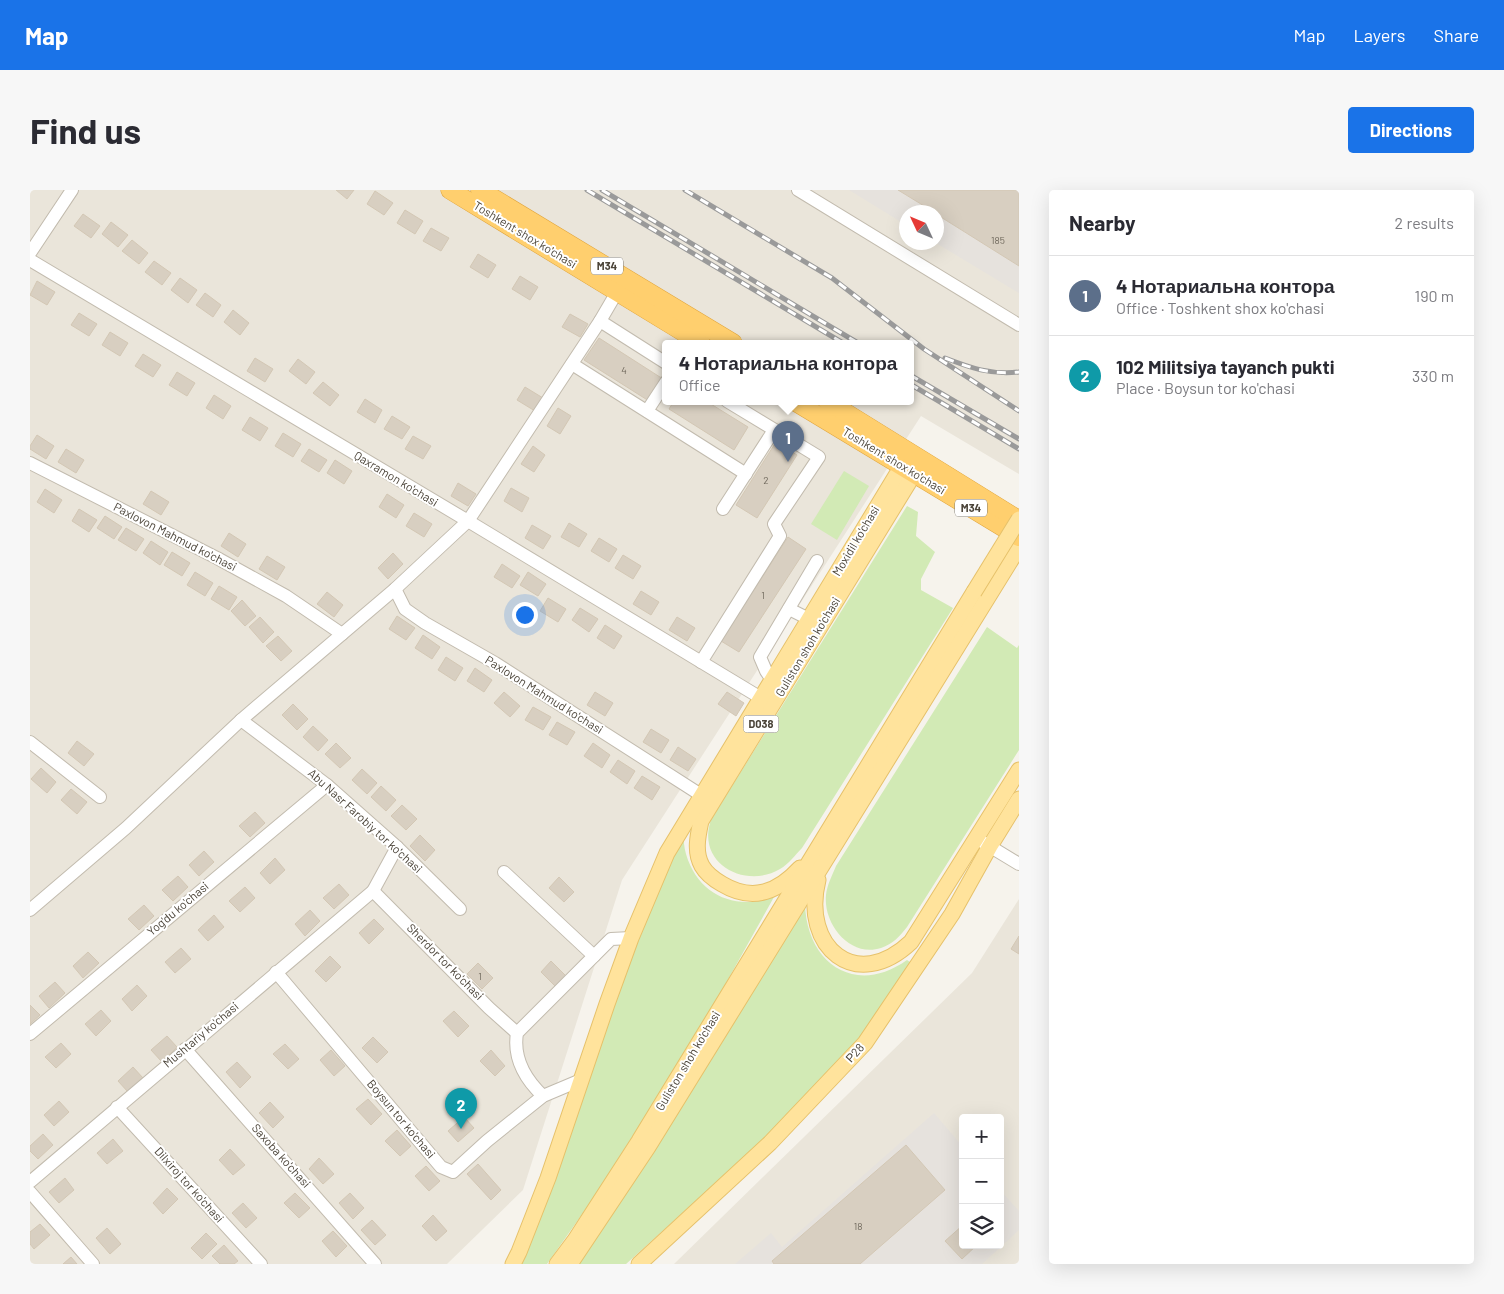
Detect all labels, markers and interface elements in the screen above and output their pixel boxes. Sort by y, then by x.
text: Map [25,21,68,50]
text: Map [1293,24,1325,46]
text: Layers [1353,24,1406,46]
text: Share [1434,24,1479,46]
button: Directions [1348,107,1474,153]
text: Find us [30,109,141,151]
street label: Toshkent shox ko'chasi [471,198,580,270]
north arrow [899,205,944,250]
text: Nearby [1069,210,1135,235]
text: 2 results [1395,213,1454,232]
house number: 185 [991,234,1005,246]
road number: M34 [591,258,623,274]
text: 4 Нотариальна контора [1116,274,1335,297]
text: 1 [1082,286,1088,305]
text: 190 m [1415,286,1454,305]
text: Office · Toshkent shox ko'chasi [1116,298,1324,317]
popup [662,340,914,405]
text: 4 Нотариальна контора [679,351,897,374]
text: 102 Militsiya tayanch pukti [1116,355,1335,378]
house number: 4 [621,364,627,376]
text: 2 [1081,366,1089,385]
text: 330 m [1412,366,1454,385]
text: Office [679,375,720,394]
text: Place · Boysun tor ko'chasi [1116,378,1295,397]
pin: 1 [772,421,804,462]
street label: Toshkent shox ko'chasi [840,424,949,496]
street label: Qaxramon ko'chasi [352,448,441,509]
house number: 2 [763,474,769,486]
street label: Paxlovon Mahmud ko'chasi [112,499,239,573]
road number: M34 [955,500,987,516]
street label: Moxidil ko'chasi [829,503,882,578]
house number: 1 [761,589,765,601]
street label: Guliston shoh ko'chasi [772,594,842,699]
your location [512,602,538,628]
street label: Paxlovon Mahmud ko'chasi [483,652,606,736]
road number: D038 [744,716,778,732]
street label: Abu Nasr Farobiy tor ko'chasi [306,765,426,875]
street label: Yog'du ko'chasi [144,878,211,938]
street label: Sherdor tor ko'chasi [405,920,487,1002]
house number: 1 [478,970,482,982]
street label: Mushtariy ko'chasi [160,999,241,1070]
street label: Guliston shoh ko'chasi [652,1008,722,1113]
street label: Р28 [842,1040,866,1065]
street label: Boysun tor ko'chasi [365,1076,439,1161]
pin: 2 [445,1088,477,1129]
map controls [959,1114,1004,1249]
button: + [959,1114,1004,1159]
street label: Saxoba ko'chasi [249,1121,314,1190]
street label: Dilxiroj tor ko'chasi [152,1144,227,1225]
button: − [959,1159,1004,1204]
button: layers [959,1204,1004,1249]
house number: 18 [854,1220,862,1232]

